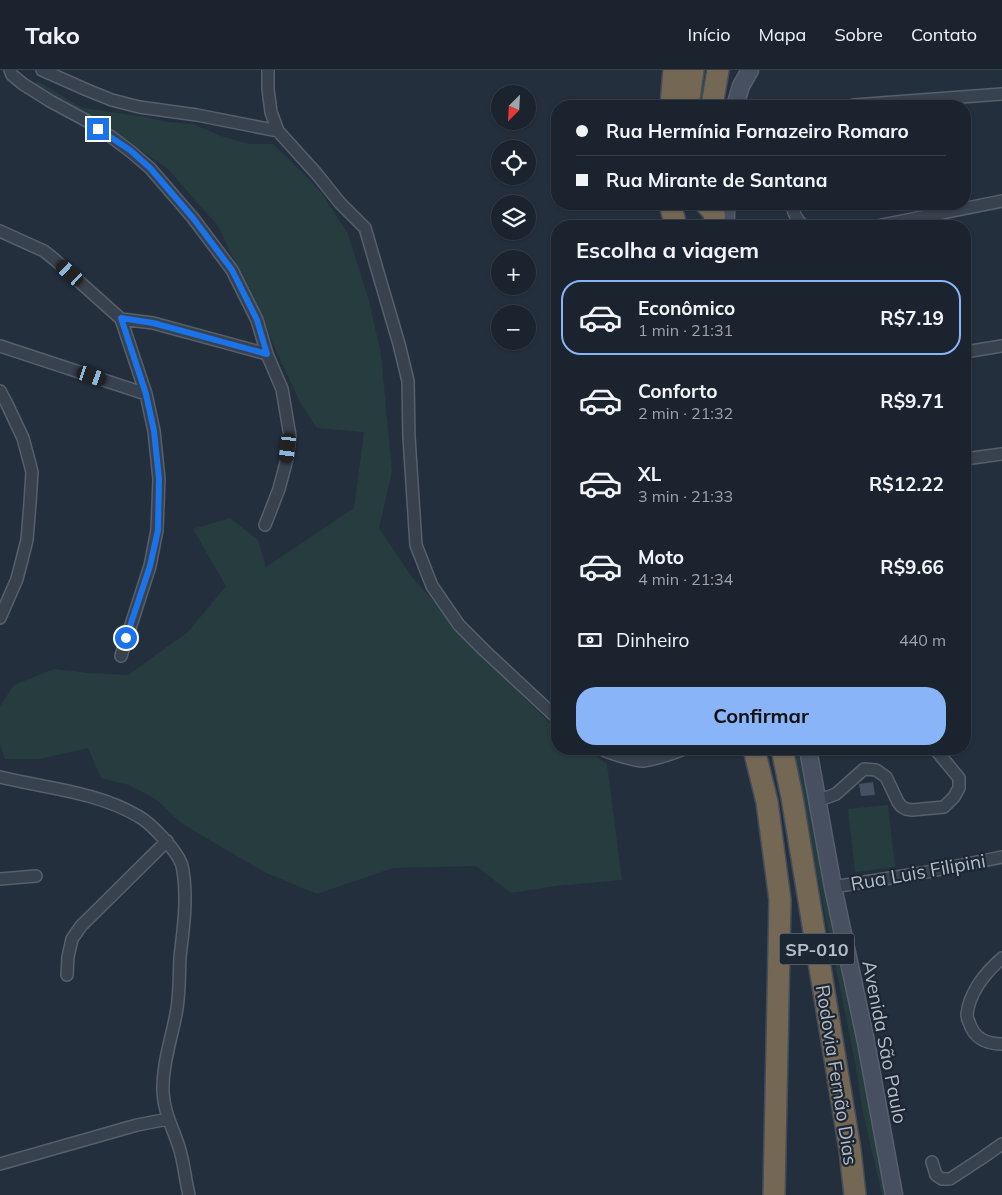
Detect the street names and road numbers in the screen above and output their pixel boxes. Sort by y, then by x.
street label: Rua Luis Filipini [849,848,987,896]
road number: SP-010 [780,934,854,964]
street label: Avenida São Paulo [857,958,913,1126]
street label: Rodovia Fernão Dias [811,983,863,1167]

